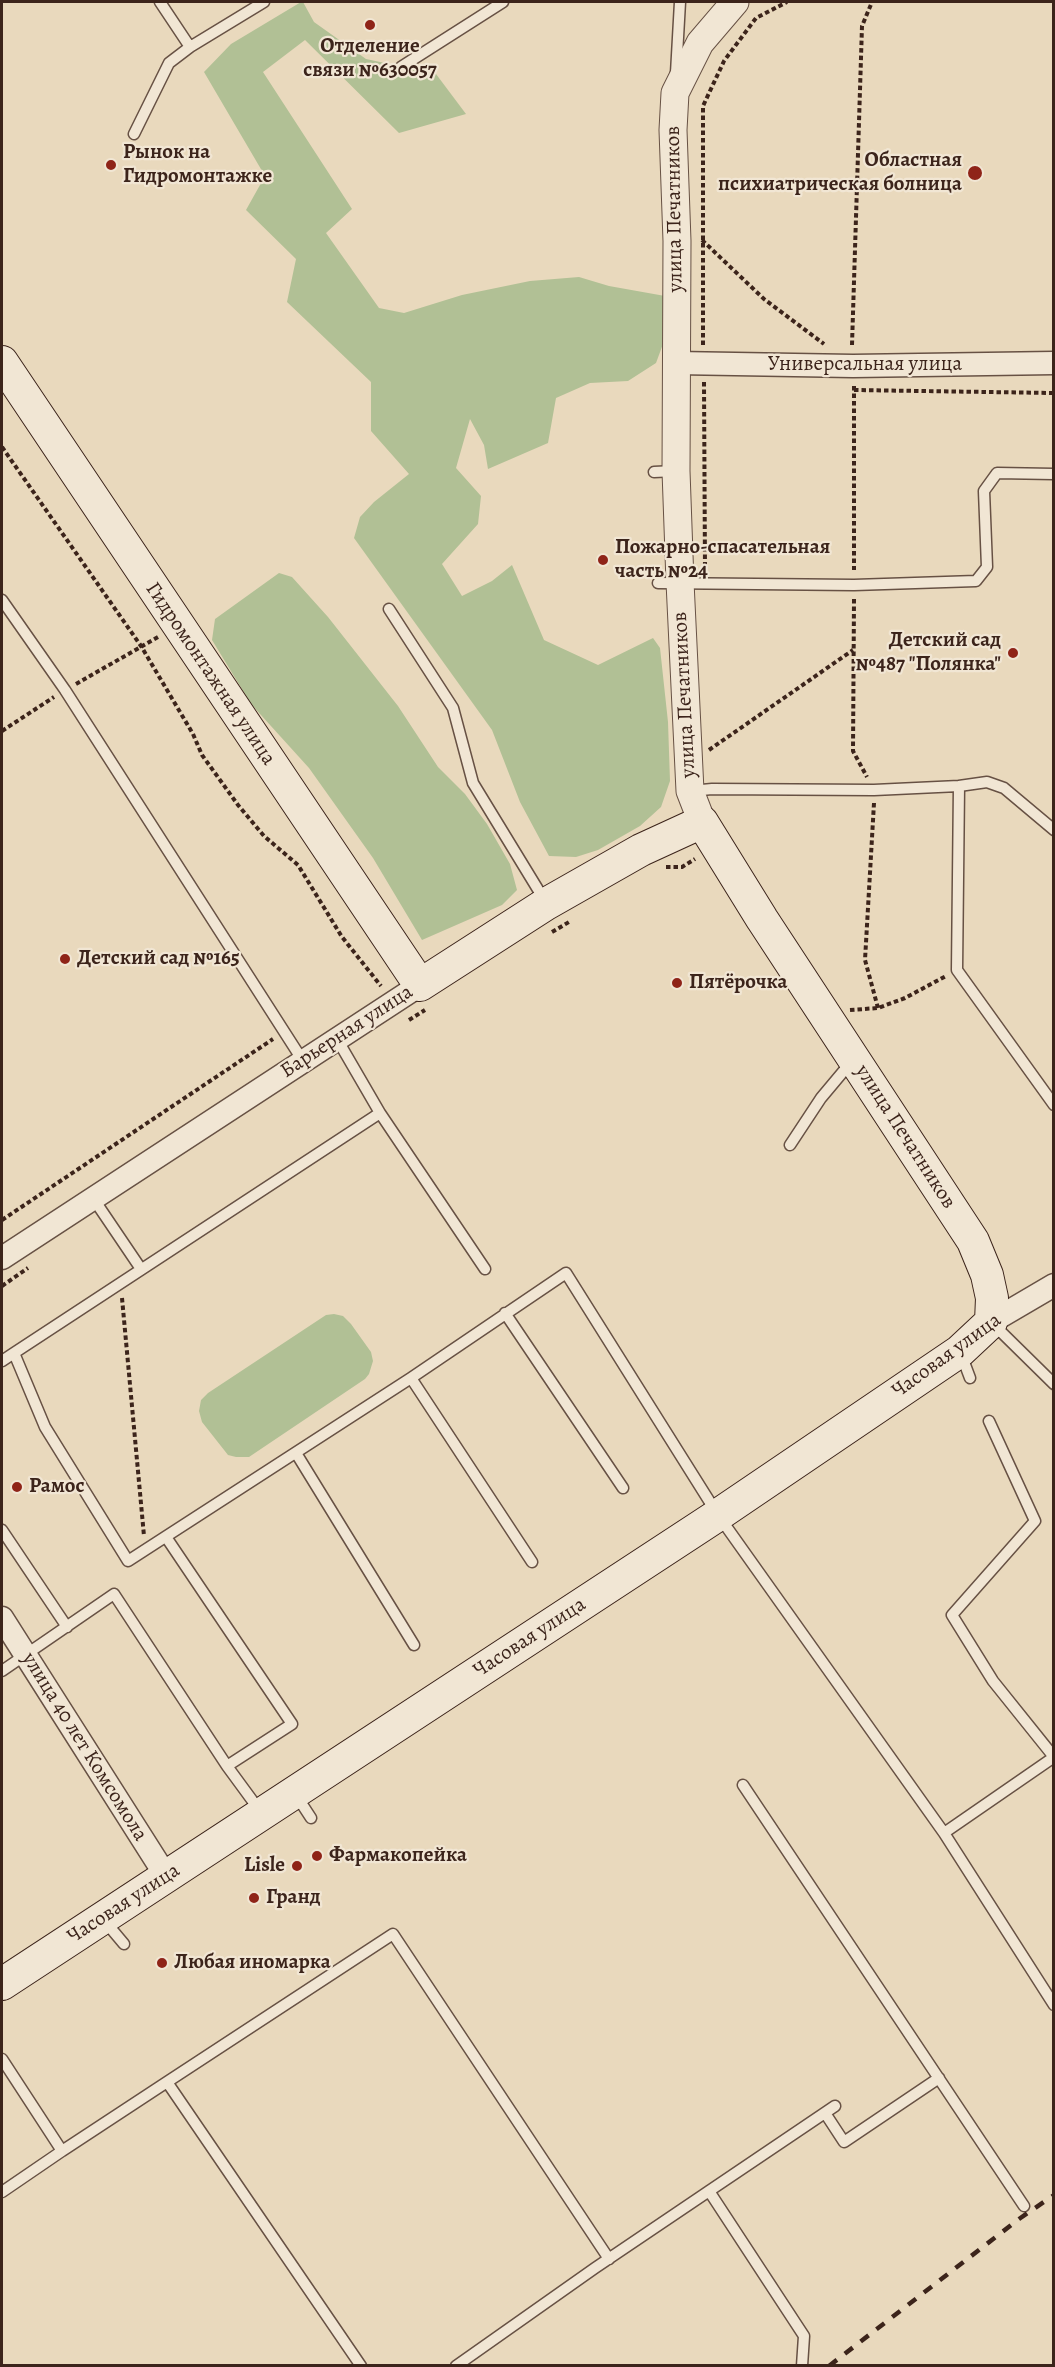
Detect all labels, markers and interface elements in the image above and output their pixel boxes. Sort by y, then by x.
marker: Отделение связи №630057 [363,18,377,32]
place label: Отделение связи №630057 [303,34,437,84]
street label: улица Печатников [661,126,689,292]
place label: Рынок на Гидромонтажке [123,140,272,190]
place label: Областная психиатрическая болница [718,148,962,198]
marker: Рынок на Гидромонтажке [104,158,118,172]
marker: Областная психиатрическая болница [966,164,984,182]
street label: Универсальная улица [768,352,962,378]
place label: Пожарно-спасательная часть №24 [615,535,830,585]
marker: Пожарно-спасательная часть №24 [596,553,610,567]
street label: Гидромонтажная улица [139,578,281,770]
street label: улица Печатников [668,611,702,779]
place label: Детский сад №487 "Полянка" [856,628,1001,678]
marker: Детский сад №487 "Полянка" [1006,646,1020,660]
place label: Детский сад №165 [77,946,240,972]
marker: Детский сад №165 [58,952,72,966]
place label: Пятёрочка [689,970,787,996]
marker: Пятёрочка [670,976,684,990]
street label: Барьерная улица [276,980,418,1084]
street label: улица Печатников [849,1060,961,1214]
street label: Часовая улица [887,1308,1007,1404]
place label: Рамос [29,1474,85,1500]
marker: Рамос [10,1480,24,1494]
street label: Часовая улица [469,1592,591,1684]
street label: улица 40 лет Комсомола [16,1648,152,1846]
place label: Фармакопейка [329,1843,467,1869]
marker: Фармакопейка [310,1849,324,1863]
place label: Lisle [244,1853,285,1879]
street label: Часовая улица [63,1858,185,1950]
marker: Lisle [290,1859,304,1873]
place label: Гранд [266,1885,321,1911]
marker: Гранд [247,1891,261,1905]
place label: Любая иномарка [174,1950,331,1976]
marker: Любая иномарка [155,1956,169,1970]

